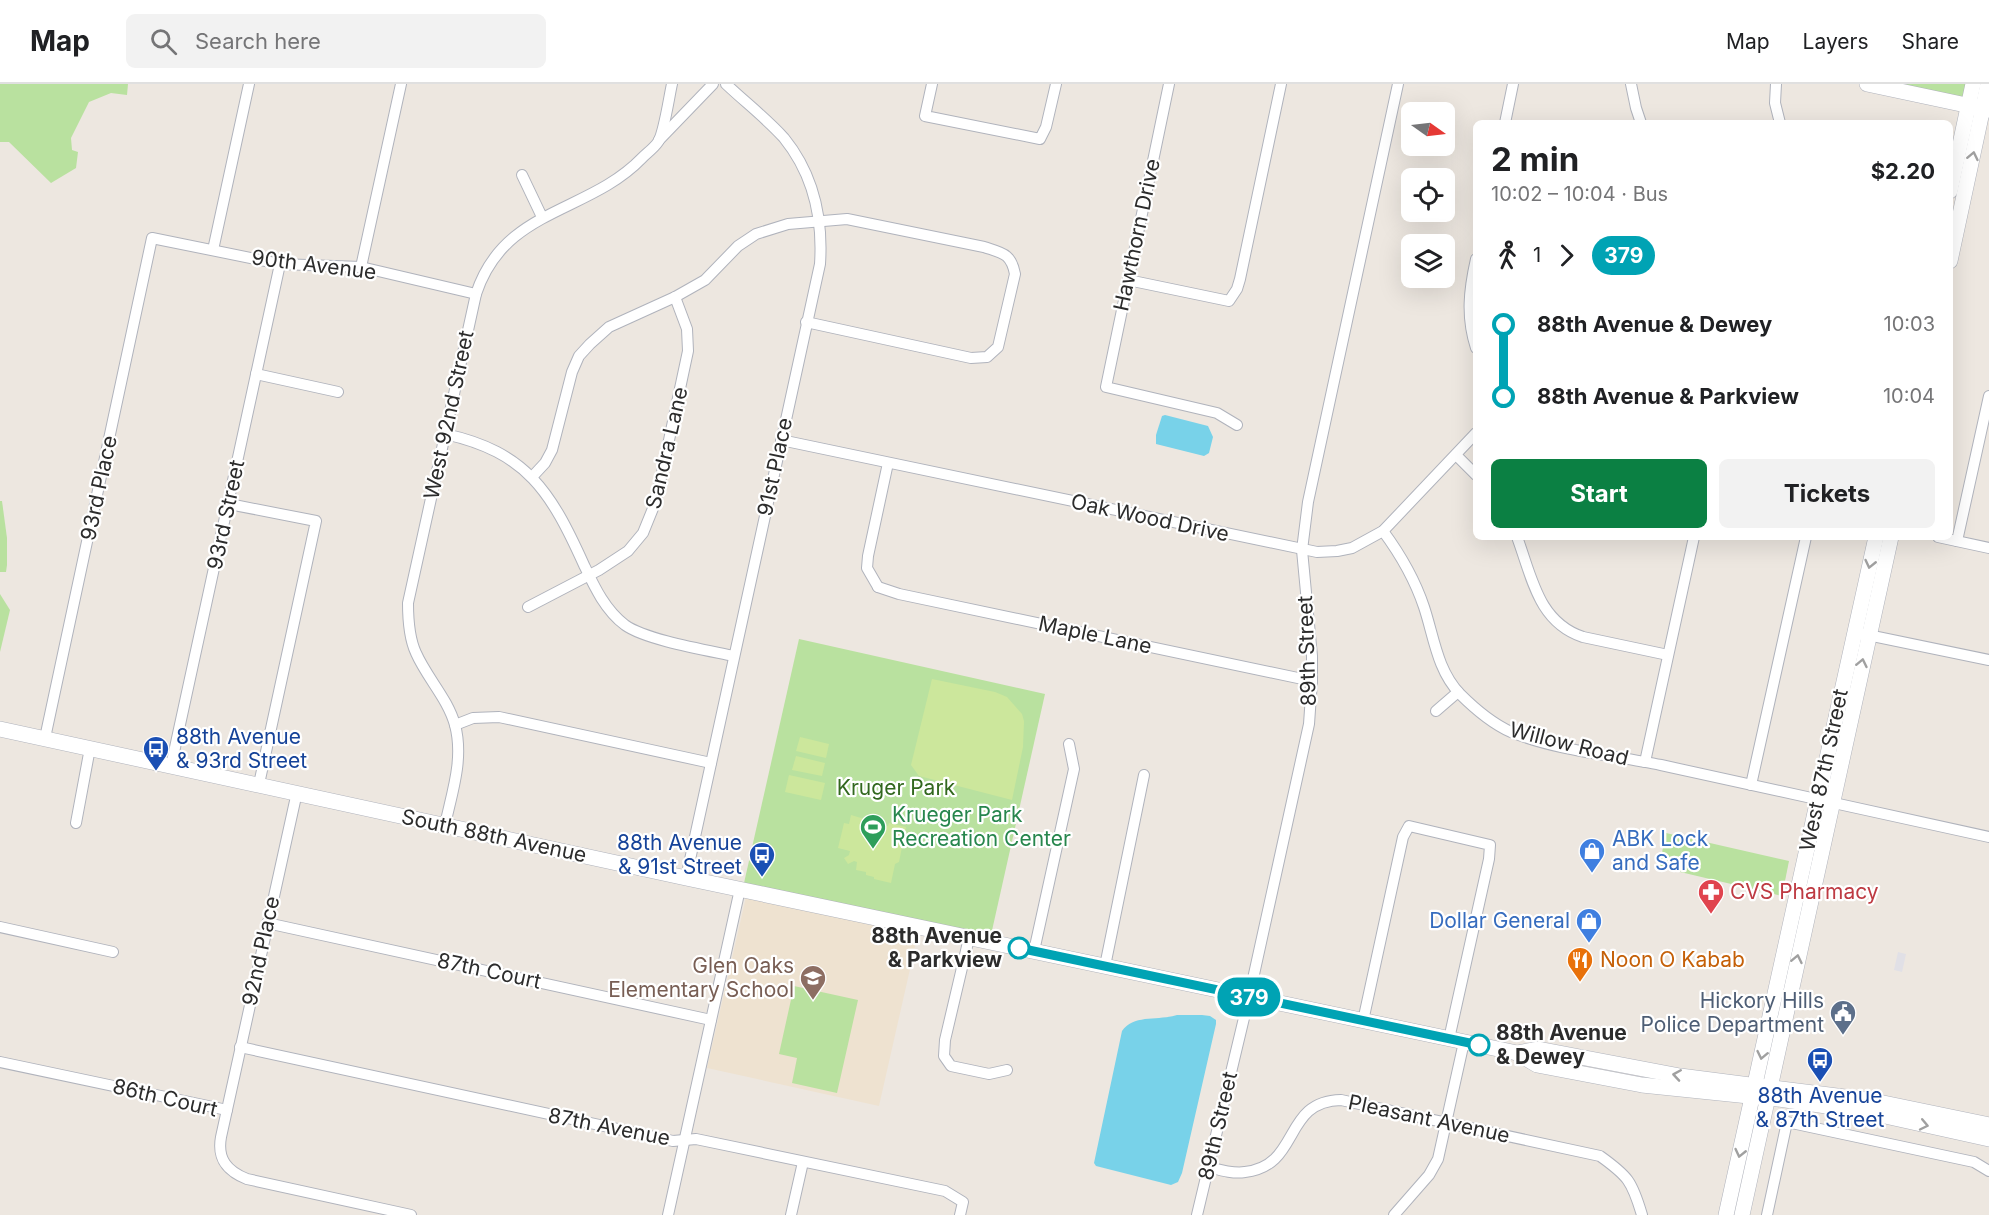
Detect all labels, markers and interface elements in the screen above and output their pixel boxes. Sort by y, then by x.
search box [126,14,546,68]
text: Map [30,24,90,58]
icon: search [147,25,180,58]
text: Search here [195,28,321,54]
text: Map [1726,29,1770,54]
text: Layers [1803,29,1869,54]
text: Share [1902,29,1959,54]
north arrow [1401,102,1455,156]
map controls [1401,102,1455,288]
text: 2 min [1491,139,1579,179]
one-way arrow [1965,152,1978,162]
street label: Hawthorn Drive [1108,156,1165,313]
text: $2.20 [1871,158,1935,184]
button: locate [1401,168,1455,222]
text: 10:02 – 10:04 · Bus [1491,182,1668,206]
button: layers [1401,234,1455,288]
icon: walk [1491,239,1524,272]
icon: forward [1550,239,1583,272]
text: 1 [1533,243,1541,267]
text: 379 [1604,243,1643,268]
street label: 90th Avenue [250,244,378,285]
text: 88th Avenue & Dewey [1537,311,1772,337]
text: 10:03 [1884,312,1935,336]
street label: West 92nd Street [418,328,479,502]
text: 88th Avenue & Parkview [1537,383,1799,409]
street label: Sandra Lane [640,384,693,511]
text: 10:04 [1883,384,1935,408]
street label: 91st Place [752,415,797,518]
street label: 93rd Place [75,433,122,543]
street label: 93rd Street [202,458,249,572]
button: Start [1491,459,1707,528]
button: Tickets [1719,459,1935,528]
street label: Oak Wood Drive [1069,489,1231,546]
one-way arrow [1864,558,1877,568]
street label: 89th Street [1292,595,1321,707]
street label: Maple Lane [1036,610,1154,659]
one-way arrow [1855,658,1868,668]
street label: West 87th Street [1794,686,1853,853]
street label: Willow Road [1507,717,1631,770]
place label: 88th Avenue & 93rd Street [176,724,307,773]
bus stop icon: 88th Avenue & 93rd Street [141,734,171,772]
park label: Kruger Park [837,775,956,800]
place label: Krueger Park Recreation Center [892,802,1071,851]
street label: South 88th Avenue [399,804,589,867]
sports icon: Krueger Park Recreation Center [858,812,888,850]
place label: ABK Lock and Safe [1612,826,1709,875]
place label: 88th Avenue & 91st Street [617,830,742,879]
shop icon: ABK Lock and Safe [1577,836,1607,874]
bus stop icon: 88th Avenue & 91st Street [747,840,777,878]
pharmacy icon: CVS Pharmacy [1696,877,1726,915]
place label: CVS Pharmacy [1730,879,1879,904]
street label: 92nd Place [237,894,284,1008]
shop icon: Dollar General [1574,906,1604,944]
place label: Dollar General [1429,908,1570,933]
place label: 88th Avenue & Parkview [871,923,1002,972]
marker: 88th Avenue & Parkview [1008,937,1030,959]
restaurant icon: Noon O Kabab [1565,945,1595,983]
street label: 87th Court [435,947,543,994]
place label: Noon O Kabab [1600,947,1745,972]
place label: Glen Oaks Elementary School [608,953,794,1002]
one-way arrow [1790,954,1803,964]
school or university icon: Glen Oaks Elementary School [798,963,828,1001]
line badge: 379 [1214,978,1284,1016]
text: 379 [1229,985,1269,1010]
place label: Hickory Hills Police Department [1641,988,1824,1037]
public building icon: Hickory Hills Police Department [1828,998,1858,1036]
place label: 88th Avenue & Dewey [1496,1020,1627,1069]
marker: 88th Avenue & Dewey [1468,1034,1490,1056]
bus stop icon: 88th Avenue & 87th Street [1805,1045,1835,1083]
one-way arrow [1757,1050,1770,1060]
street label: 89th Street [1193,1069,1242,1183]
one-way arrow [1672,1069,1682,1082]
street label: 86th Court [110,1073,220,1122]
place label: 88th Avenue & 87th Street [1756,1083,1885,1132]
street label: Pleasant Avenue [1346,1089,1512,1148]
street label: 87th Avenue [546,1102,672,1151]
one-way arrow [1918,1117,1928,1130]
one-way arrow [1735,1148,1748,1158]

